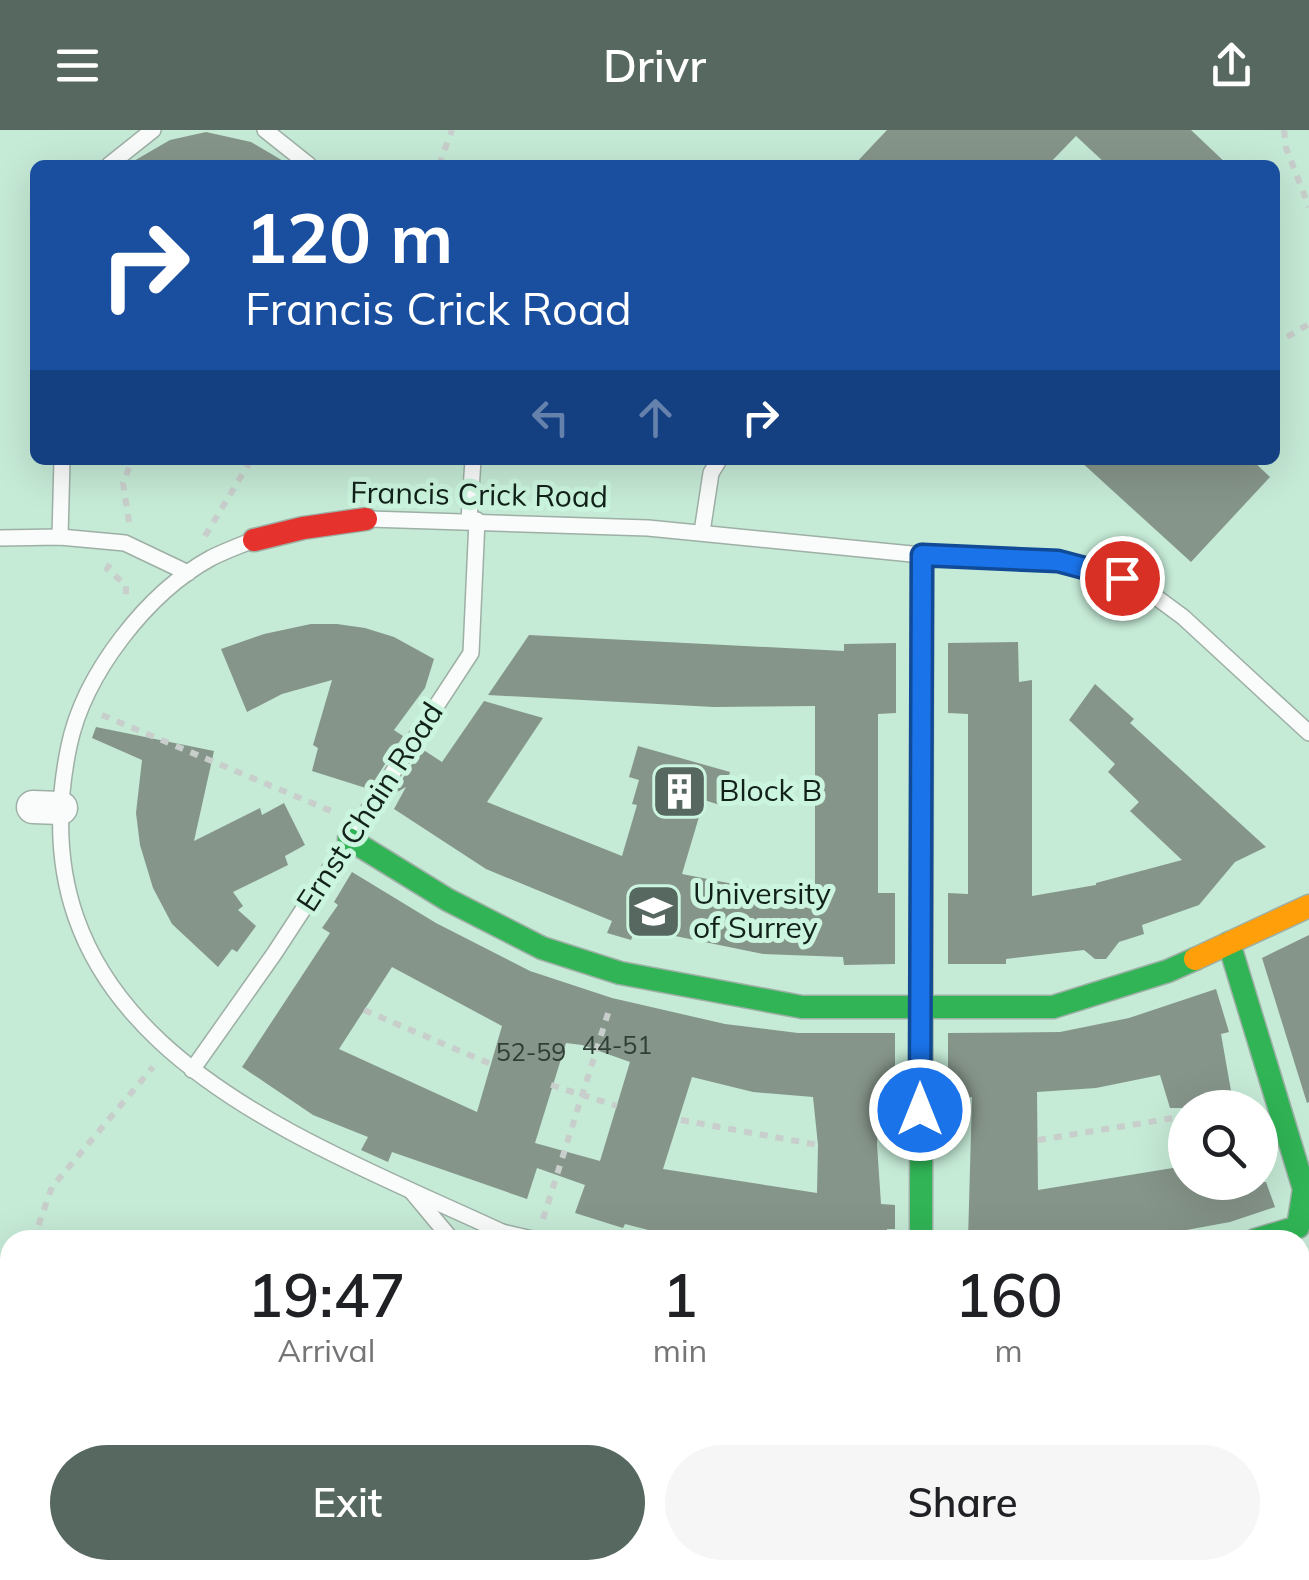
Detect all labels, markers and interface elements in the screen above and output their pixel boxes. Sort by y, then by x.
text: Drivr [603,37,706,93]
icon: menu [50,38,105,93]
icon: share [1204,38,1259,93]
text: 120 m [245,193,453,281]
icon: right [80,200,210,330]
text: Francis Crick Road [245,280,632,336]
icon: left [523,390,578,445]
icon: ahead [628,390,683,445]
icon: right [733,390,788,445]
street label: Francis Crick Road [350,473,608,515]
pin [1080,536,1165,621]
icon: arrive [1095,551,1150,606]
street label: Ernst Chain Road [287,695,451,918]
building icon: Block B [650,761,710,821]
place label: Block B [719,771,822,809]
place label: University of Surrey [693,874,831,946]
school or university icon: University of Surrey [624,881,684,941]
house number: 44-51 [582,1029,652,1060]
house number: 52-59 [496,1036,566,1067]
position arrow [868,1058,972,1162]
map controls [1168,1090,1278,1200]
button: search [1168,1090,1278,1200]
text: 19:47 [247,1257,406,1332]
text: 1 [662,1257,698,1332]
text: 160 [955,1257,1063,1332]
text: Arrival [278,1330,375,1370]
text: min [653,1330,707,1370]
text: m [995,1330,1023,1370]
button: Exit [50,1445,645,1560]
button: Share [665,1445,1260,1560]

